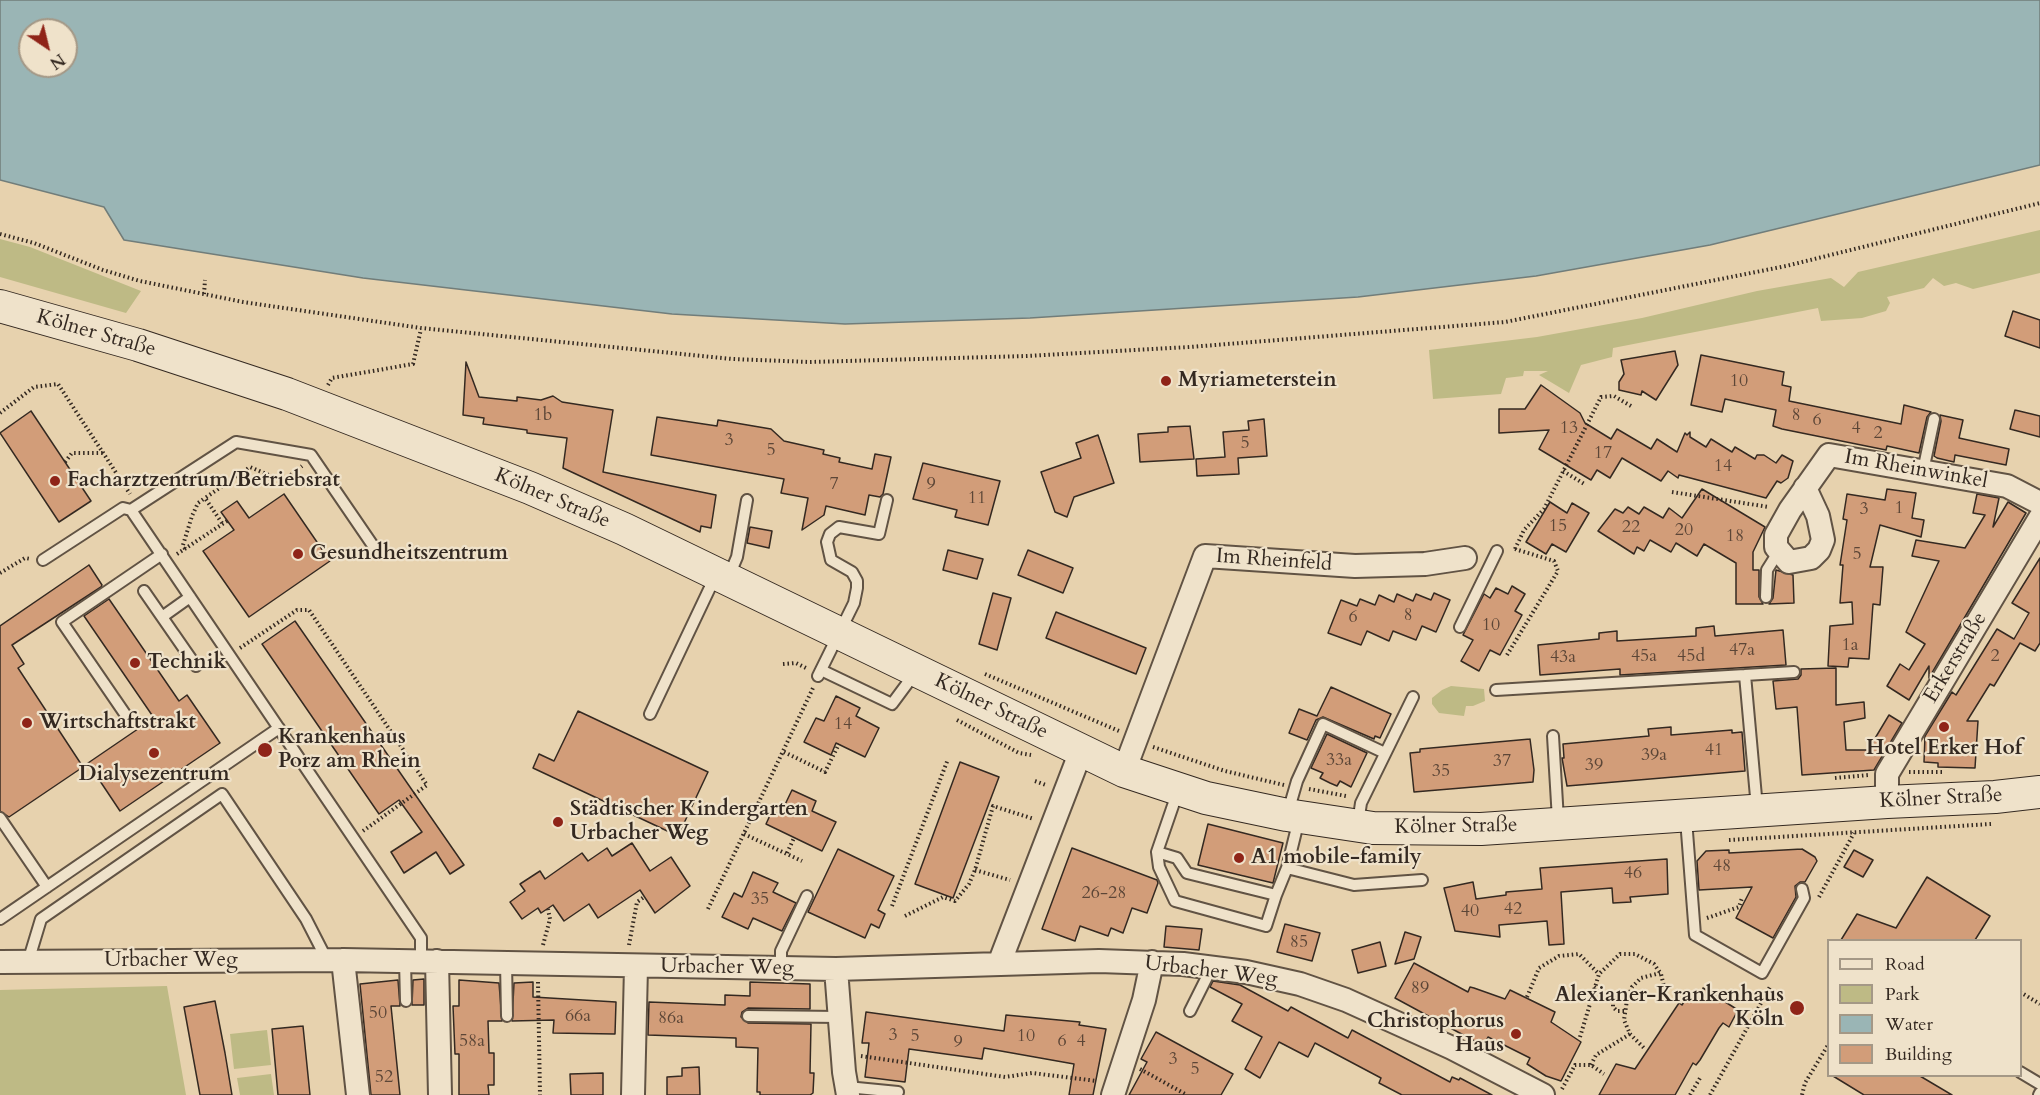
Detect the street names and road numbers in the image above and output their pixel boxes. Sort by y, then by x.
street label: Kölner Straße [33,305,159,363]
street label: Im Rheinwinkel [1843,445,1989,495]
street label: Kölner Straße [490,463,614,535]
street label: Im Rheinfeld [1215,544,1333,578]
street label: Erkerstraße [1919,608,1993,708]
street label: Kölner Straße [930,669,1052,745]
street label: Kölner Straße [1879,783,2003,815]
street label: Kölner Straße [1394,813,1518,841]
street label: Urbacher Weg [104,948,238,974]
street label: Urbacher Weg [1143,951,1279,993]
street label: Urbacher Weg [660,954,794,982]

